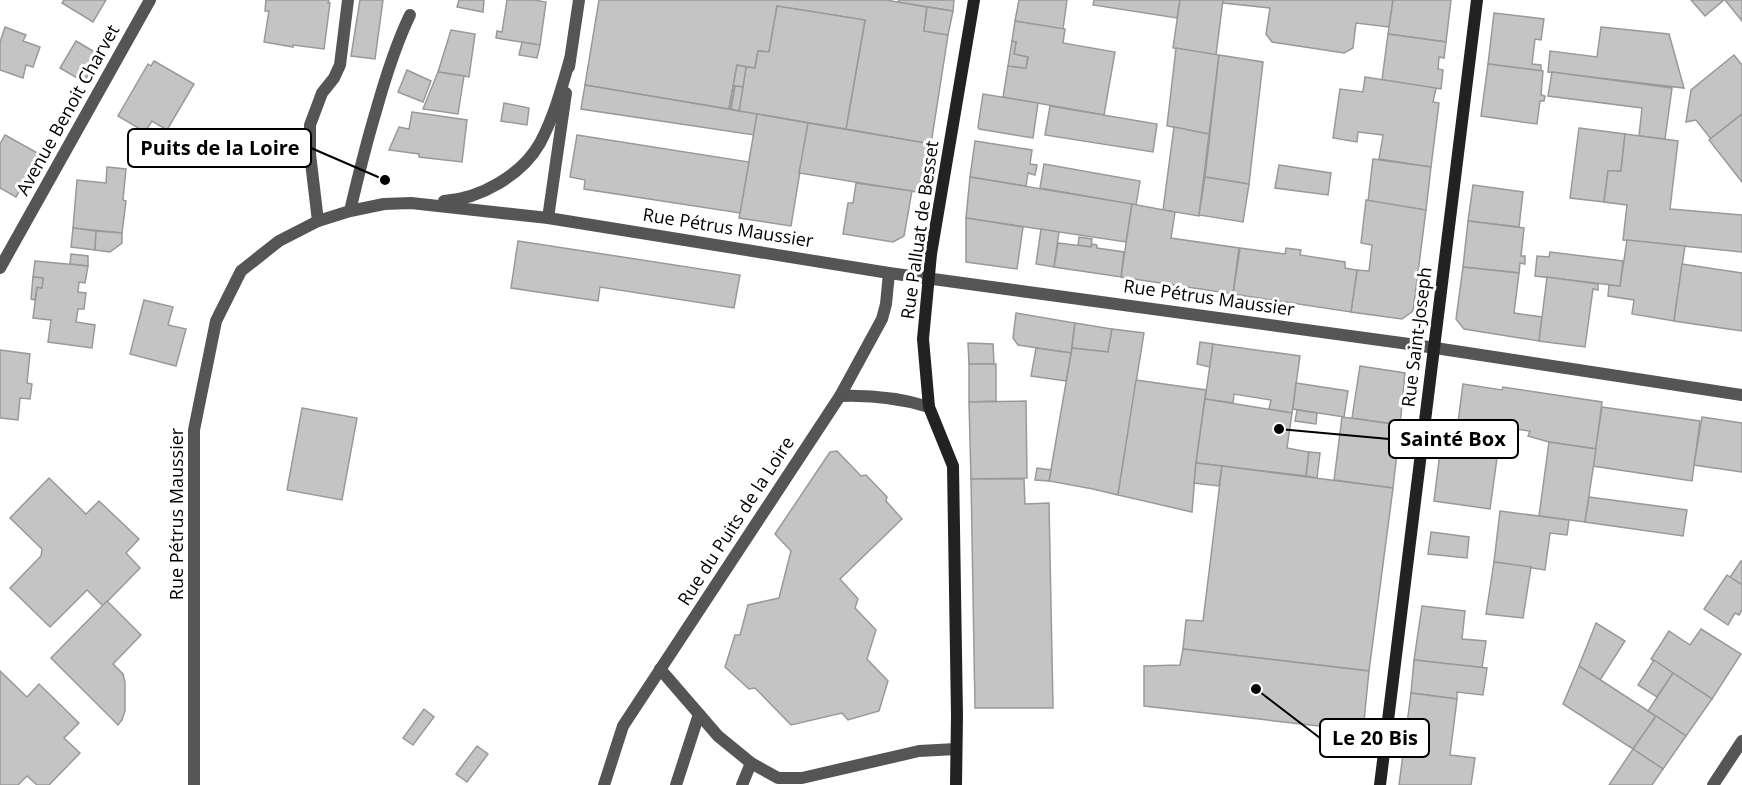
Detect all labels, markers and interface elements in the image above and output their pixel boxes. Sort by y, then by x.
street label: Avenue Benoit Charvet [10,20,124,199]
callout: Puits de la Loire [128,129,311,167]
text: Puits de la Loire [140,134,300,161]
street label: Rue Palluat de Besset [895,139,943,321]
street label: Rue Pétrus Maussier [641,202,816,252]
street label: Rue Saint-Joseph [1396,265,1437,408]
street label: Rue Pétrus Maussier [1122,273,1297,321]
callout: Sainté Box [1389,420,1518,458]
text: Sainté Box [1400,425,1506,452]
street label: Rue Pétrus Maussier [164,427,188,600]
street label: Rue du Puits de la Loire [671,431,799,610]
callout: Le 20 Bis [1320,719,1429,757]
text: Le 20 Bis [1332,724,1418,751]

